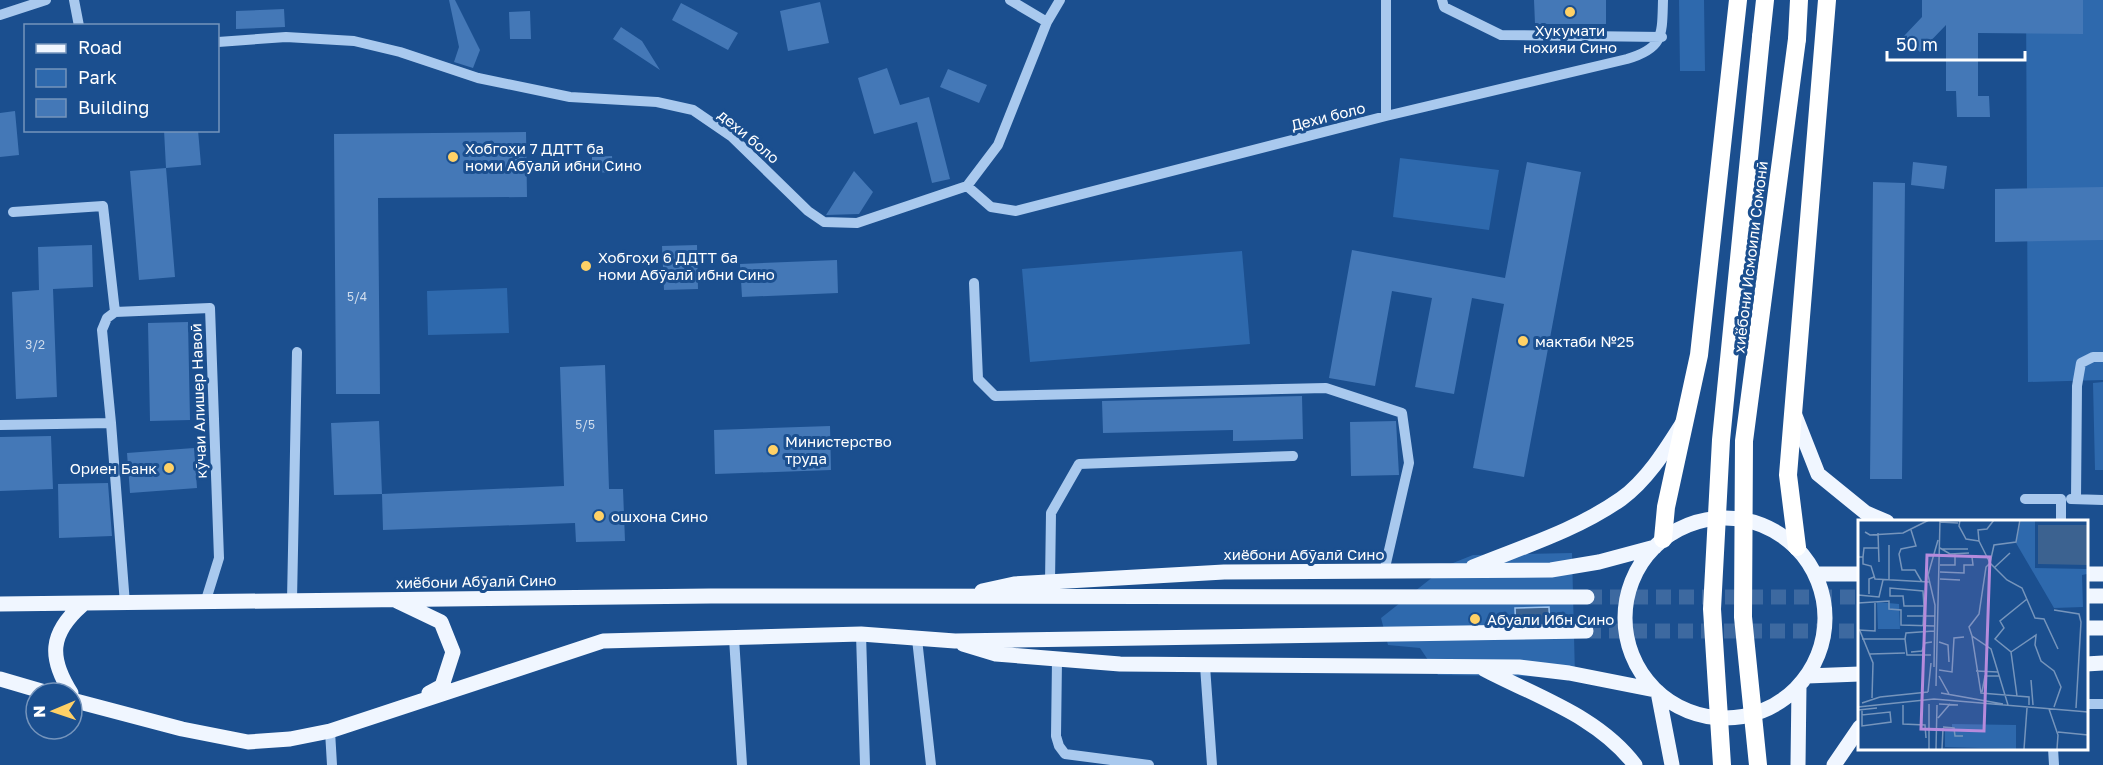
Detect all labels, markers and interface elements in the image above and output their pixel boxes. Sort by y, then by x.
marker: Хукумати нохияи Сино [1563,5,1577,19]
place label: Хукумати нохияи Сино [1523,21,1617,56]
legend [24,24,219,132]
scale bar [1887,24,2025,62]
text: 50 m [1896,33,1938,55]
text: Road [78,36,122,58]
text: Park [78,66,117,88]
text: Building [78,96,149,118]
street label: Дехи боло [1289,98,1367,134]
street label: дехи боло [715,105,783,167]
place label: Хобгоҳи 7 ДДТТ ба номи Абӯалӣ ибни Сино [465,139,642,174]
marker: Хобгоҳи 7 ДДТТ ба номи Абӯалӣ ибни Сино [446,150,460,164]
street label: хиёбони Исмоили Сомонӣ [1729,160,1771,354]
place label: Хобгоҳи 6 ДДТТ ба номи Абӯалӣ ибни Сино [598,248,775,283]
marker: Хобгоҳи 6 ДДТТ ба номи Абӯалӣ ибни Сино [579,259,593,273]
house number: 5/4 [347,289,367,304]
street label: кӯчаи Алишер Навоӣ [186,323,210,479]
place label: мактаби №25 [1535,332,1634,350]
marker: мактаби №25 [1516,334,1530,348]
house number: 3/2 [25,337,45,352]
house number: 5/5 [575,417,595,432]
place label: Министерство труда [785,432,892,467]
marker: Министерство труда [766,443,780,457]
place label: Ориен Банк [70,459,157,477]
marker: Ориен Банк [162,461,176,475]
place label: ошхона Сино [611,507,708,525]
marker: ошхона Сино [592,509,606,523]
inset map [1858,520,2088,750]
street label: хиёбони Абӯалӣ Сино [1224,545,1384,563]
street label: хиёбони Абӯалӣ Сино [395,571,557,591]
place label: Абуали Ибн Сино [1487,610,1614,628]
marker: Абуали Ибн Сино [1468,612,1482,626]
north arrow [24,681,84,741]
text: N [29,705,49,718]

